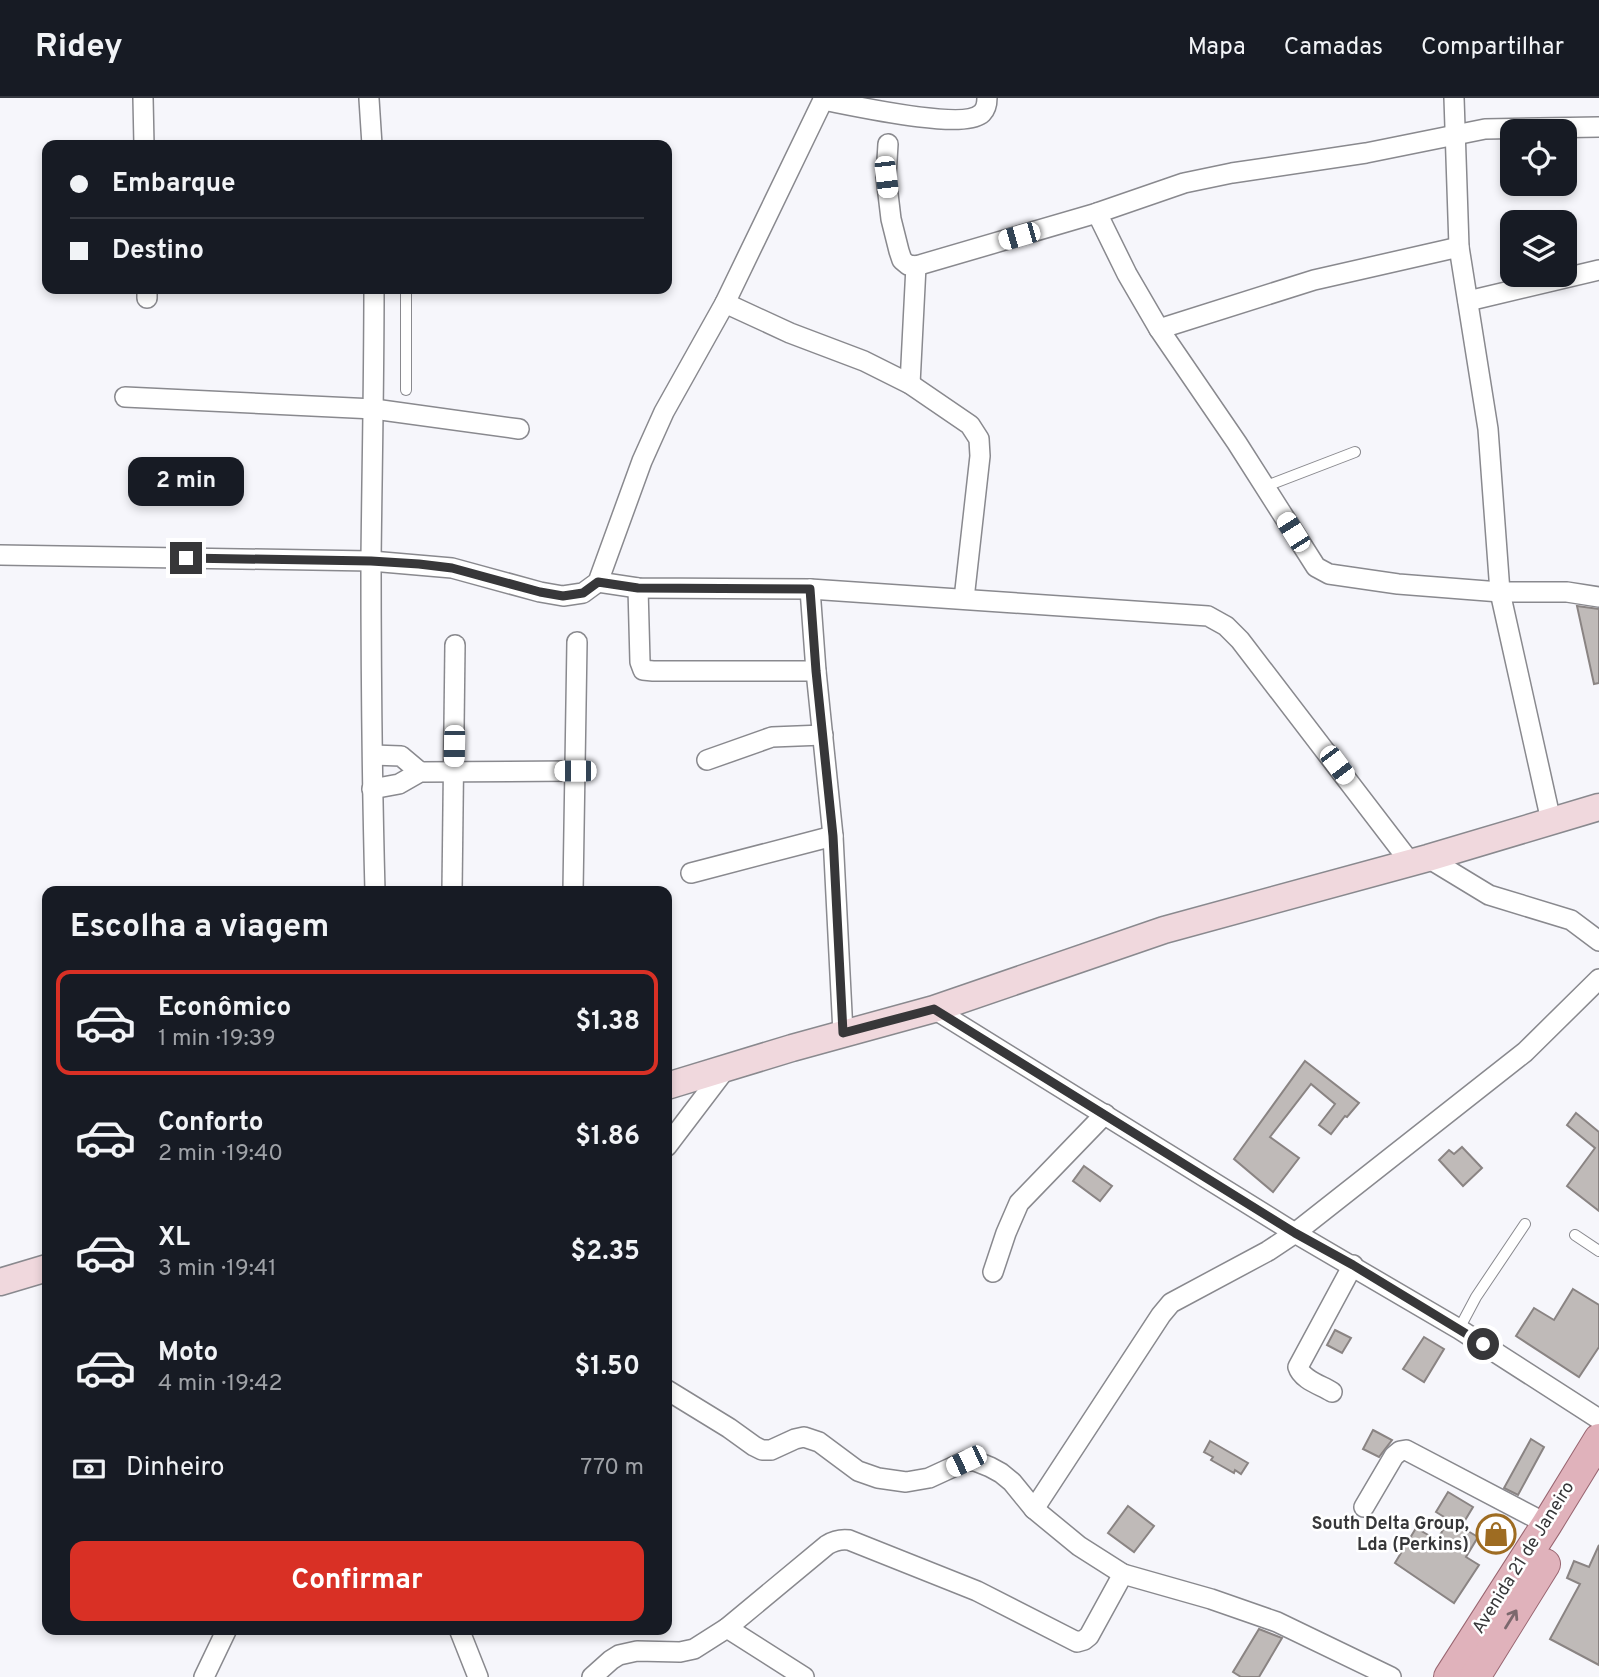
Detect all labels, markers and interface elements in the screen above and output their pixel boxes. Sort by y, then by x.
text: Ridey [35,27,123,69]
text: Mapa [1188,33,1246,63]
text: Camadas [1284,33,1383,63]
text: Compartilhar [1421,33,1564,63]
map controls [1500,119,1577,287]
button: locate [1500,119,1577,196]
car [874,155,899,199]
text: Embarque [112,168,235,201]
button: layers [1500,210,1577,287]
car [996,220,1043,252]
text: Destino [112,235,204,268]
callout: 2 min [128,456,244,505]
text: 2 min [156,467,216,496]
car [1273,509,1314,555]
route end [170,542,202,574]
car [444,725,465,767]
car [1316,742,1359,788]
car [555,761,597,782]
text: Escolha a viagem [70,908,329,948]
icon: car [74,991,137,1054]
text: Econômico [158,992,291,1025]
text: $1.38 [576,1006,640,1039]
text: 1 min · 19:39 [158,1025,276,1054]
icon: car [74,1106,137,1169]
text: Conforto [158,1107,264,1140]
text: $1.86 [575,1121,640,1154]
text: 2 min · 19:40 [158,1140,283,1169]
icon: car [74,1221,137,1284]
text: XL [158,1222,190,1255]
text: $2.35 [571,1236,640,1269]
text: 3 min · 19:41 [158,1255,277,1284]
route start [1467,1328,1499,1360]
icon: car [74,1336,137,1399]
text: Moto [158,1337,218,1370]
text: $1.50 [575,1351,640,1384]
text: 4 min · 19:42 [158,1370,283,1399]
car [943,1442,990,1480]
icon: cash [70,1450,108,1488]
text: Dinheiro [126,1452,225,1485]
text: 770 m [580,1454,644,1483]
street label: Avenida 21 de Janeiro [1468,1477,1580,1639]
place label: South Delta Group, Lda (Perkins) [1312,1513,1469,1557]
shop icon: South Delta Group, Lda (Perkins) [1475,1513,1517,1555]
button: Confirmar [70,1541,644,1621]
one-way arrow [1505,1609,1519,1629]

